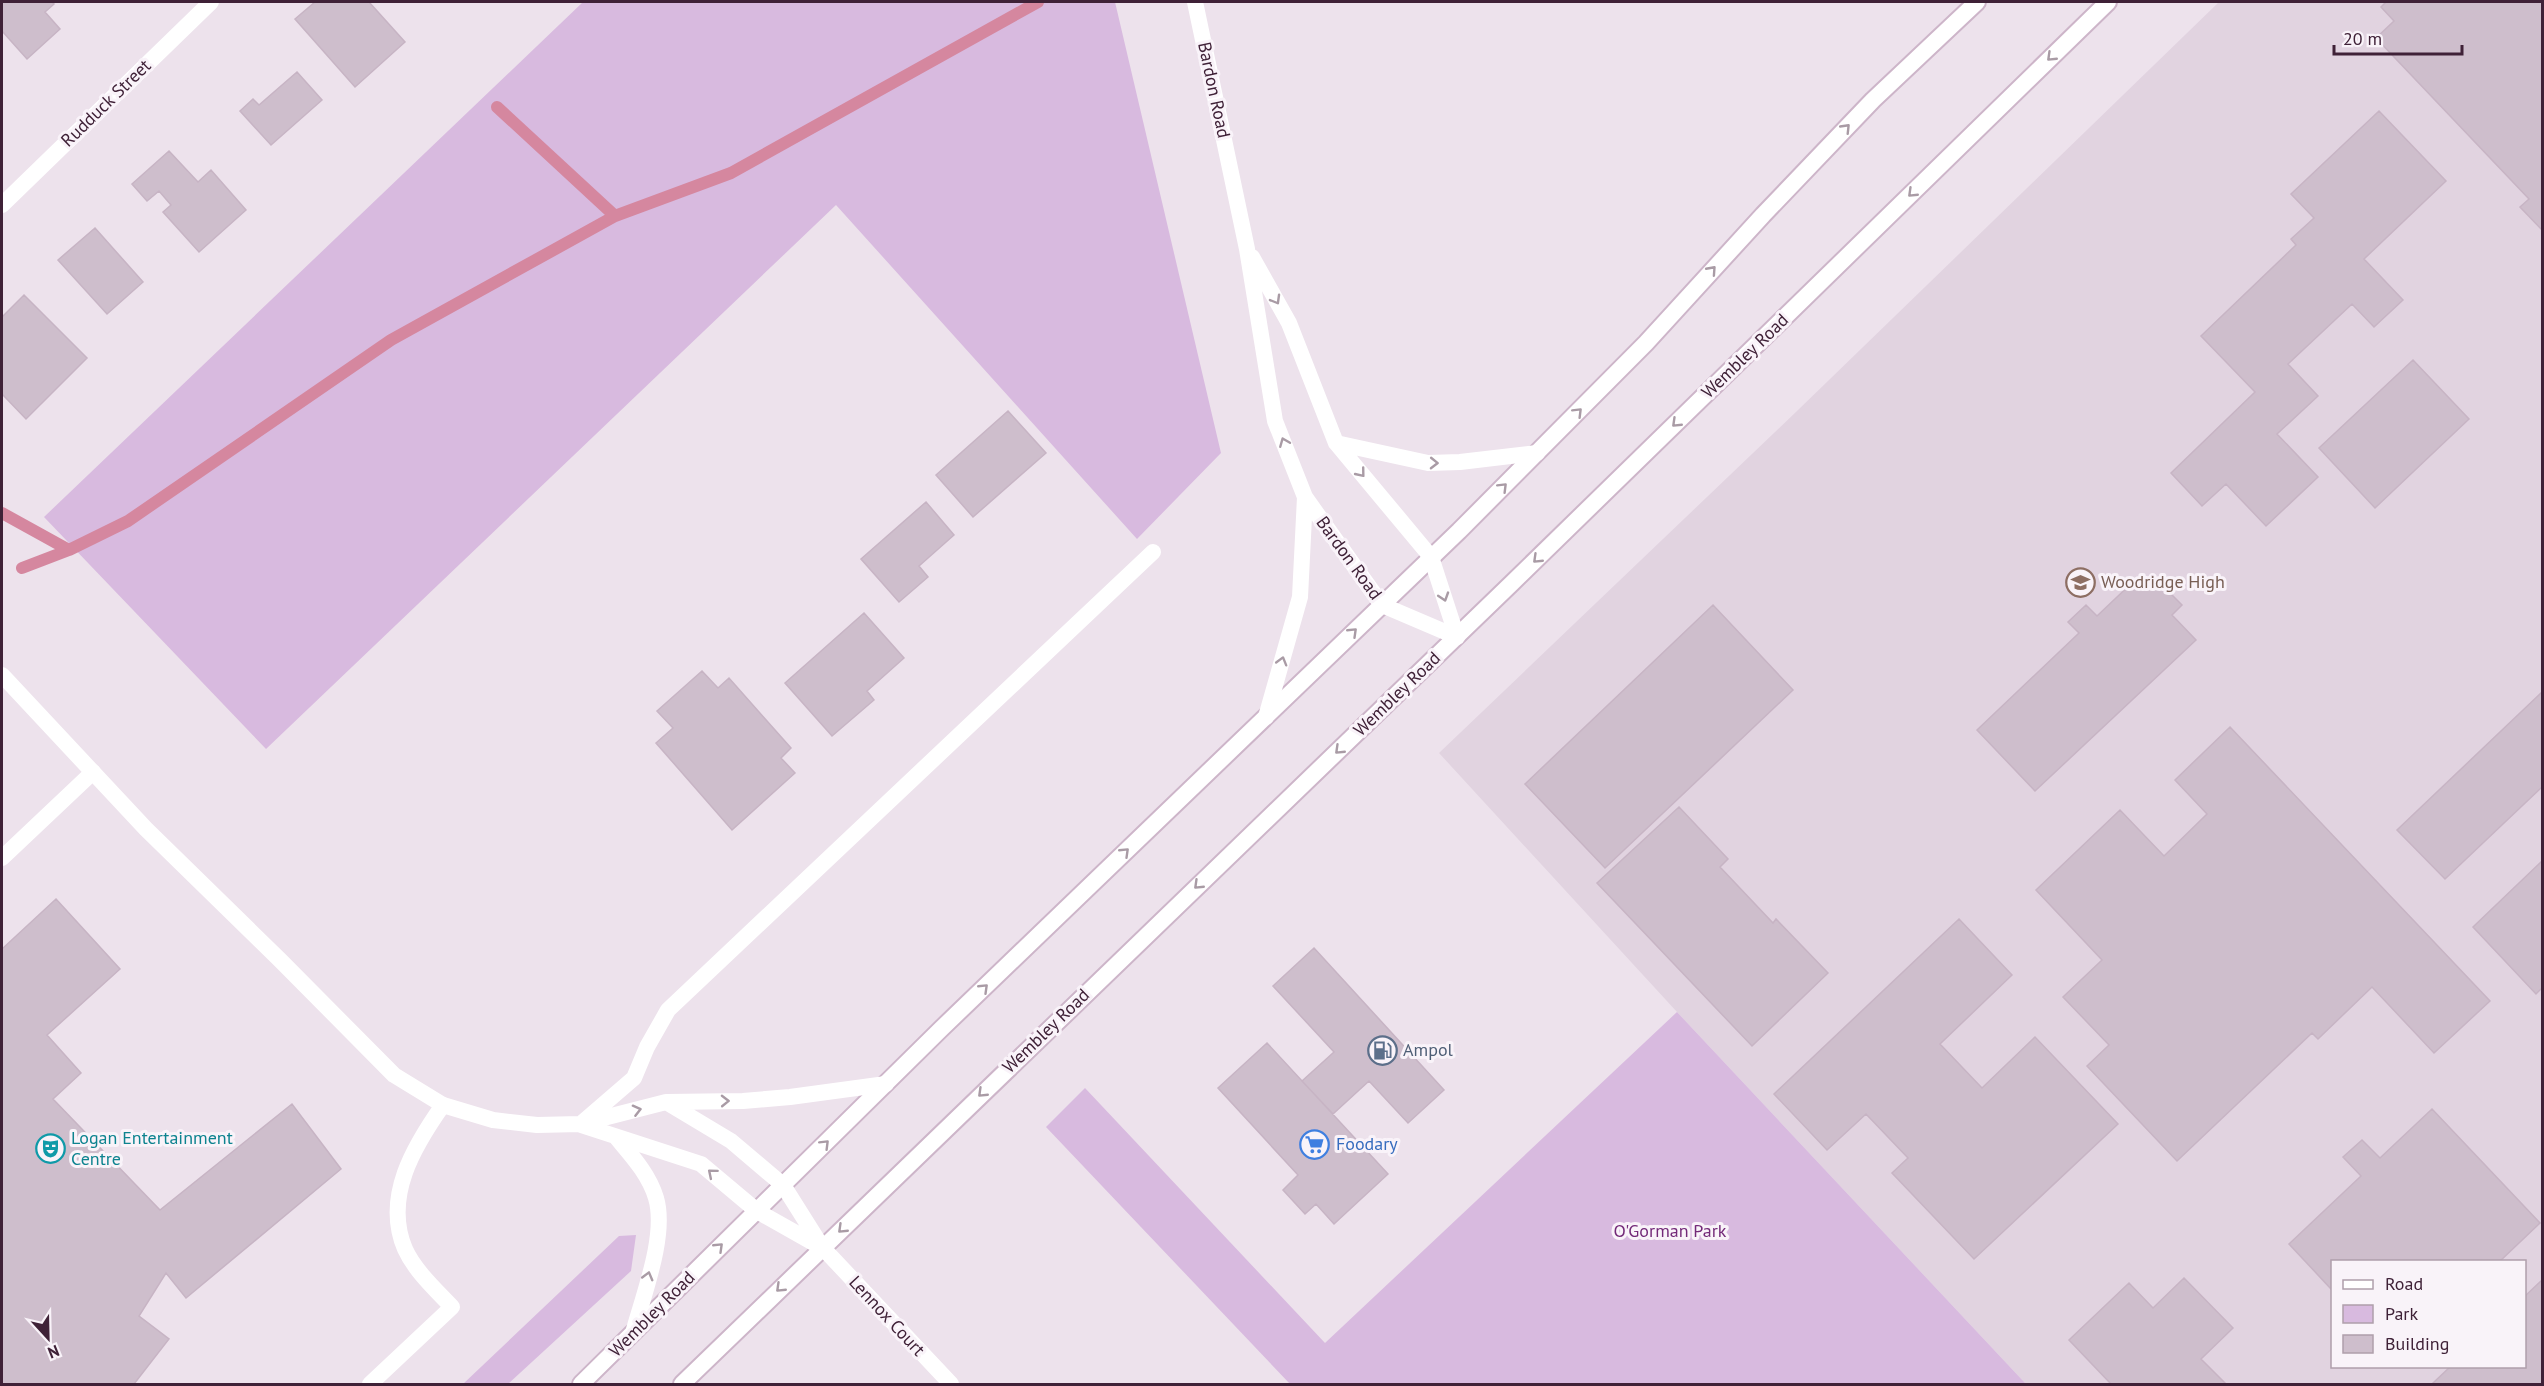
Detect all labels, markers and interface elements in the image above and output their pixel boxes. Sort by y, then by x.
scale bar [2334,18,2462,56]
text: 20 m [2343,27,2382,50]
street label: Bardon Road [1193,40,1236,140]
one-way arrow [2048,50,2058,61]
street label: Rudduck Street [56,54,155,151]
one-way arrow [1839,125,1850,135]
one-way arrow [1908,186,1918,197]
one-way arrow [1705,266,1716,277]
one-way arrow [1269,293,1280,304]
street label: Wembley Road [1696,308,1793,403]
one-way arrow [1571,408,1582,419]
one-way arrow [1673,416,1683,427]
one-way arrow [1279,438,1291,449]
one-way arrow [1430,456,1439,469]
one-way arrow [1354,466,1365,477]
one-way arrow [1496,484,1507,494]
street label: Bardon Road [1311,511,1387,604]
one-way arrow [1533,552,1544,563]
school or university icon: Woodridge High [2064,566,2096,598]
place label: Woodridge High [2101,570,2225,593]
one-way arrow [1437,591,1449,602]
one-way arrow [1346,629,1357,640]
street label: Wembley Road [1348,646,1445,741]
one-way arrow [1275,656,1287,666]
one-way arrow [1335,743,1345,754]
one-way arrow [1118,849,1129,860]
one-way arrow [1195,878,1206,889]
street label: Wembley Road [997,983,1094,1078]
one-way arrow [977,984,988,995]
fuel station icon: Ampol [1366,1034,1398,1066]
place label: Ampol [1403,1038,1454,1061]
one-way arrow [979,1086,990,1097]
one-way arrow [720,1095,729,1108]
one-way arrow [631,1105,641,1117]
place label: Logan Entertainment Centre [71,1126,233,1170]
supermarket icon: Foodary [1299,1128,1331,1160]
theatre icon: Logan Entertainment Centre [34,1132,66,1164]
place label: Foodary [1336,1132,1398,1155]
one-way arrow [817,1140,828,1151]
one-way arrow [708,1170,719,1181]
park label: O'Gorman Park [1614,1219,1727,1242]
one-way arrow [838,1221,849,1232]
one-way arrow [712,1244,723,1255]
legend [2331,1260,2526,1368]
street label: Wembley Road [604,1266,699,1361]
one-way arrow [640,1271,653,1281]
street label: Lennox Court [844,1271,930,1361]
text: Road [2385,1272,2423,1295]
one-way arrow [777,1281,788,1292]
text: Park [2385,1302,2418,1325]
north arrow [18,1308,78,1368]
text: Building [2385,1332,2449,1355]
text: N [45,1341,62,1363]

